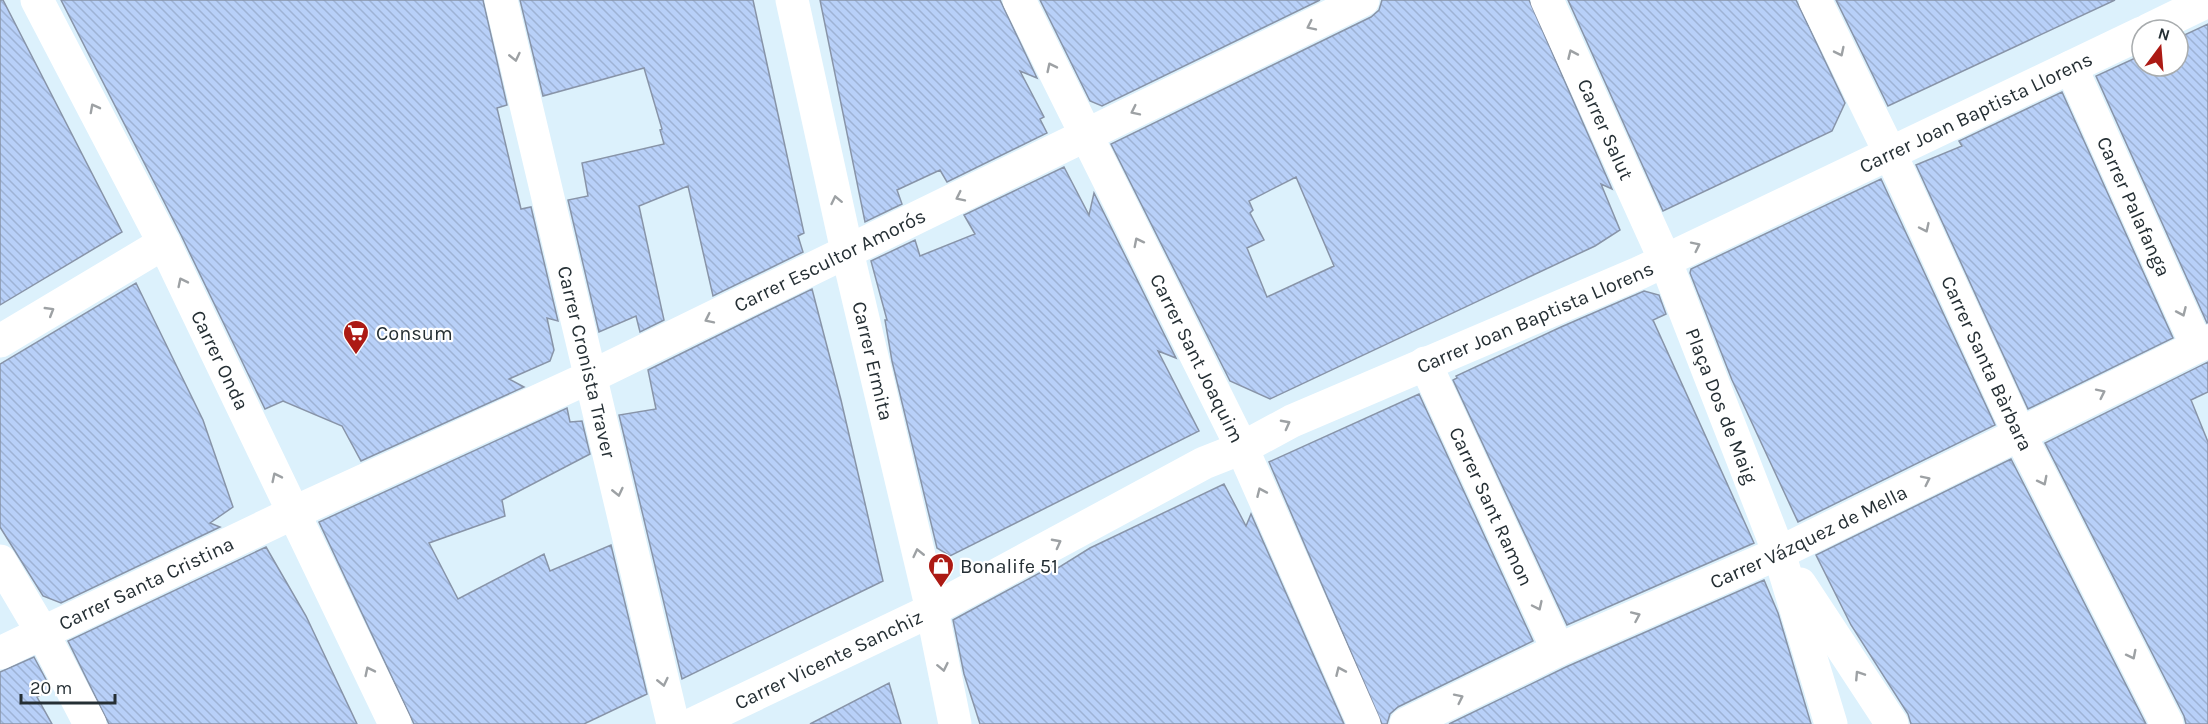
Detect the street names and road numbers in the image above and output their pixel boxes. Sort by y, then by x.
street label: Carrer Joan Baptista Llorens [1856,47,2096,178]
street label: Carrer Salut [1573,75,1639,184]
street label: Carrer Palafanga [2092,133,2176,280]
street label: Carrer Escultor Amorós [730,204,929,317]
street label: Carrer Joan Baptista Llorens [1413,256,1657,378]
street label: Carrer Cronista Traver [553,264,621,461]
street label: Carrer Sant Joaquim [1146,270,1249,446]
street label: Carrer Santa Bàrbara [1937,272,2038,455]
street label: Carrer Ermita [848,299,898,423]
street label: Carrer Onda [186,306,254,414]
street label: Plaça Dos de Maig [1681,325,1762,487]
street label: Carrer Sant Ramon [1445,423,1538,589]
street label: Carrer Vázquez de Mella [1706,480,1911,593]
street label: Carrer Santa Cristina [55,532,237,635]
street label: Carrer Vicente Sanchiz [731,605,926,714]

